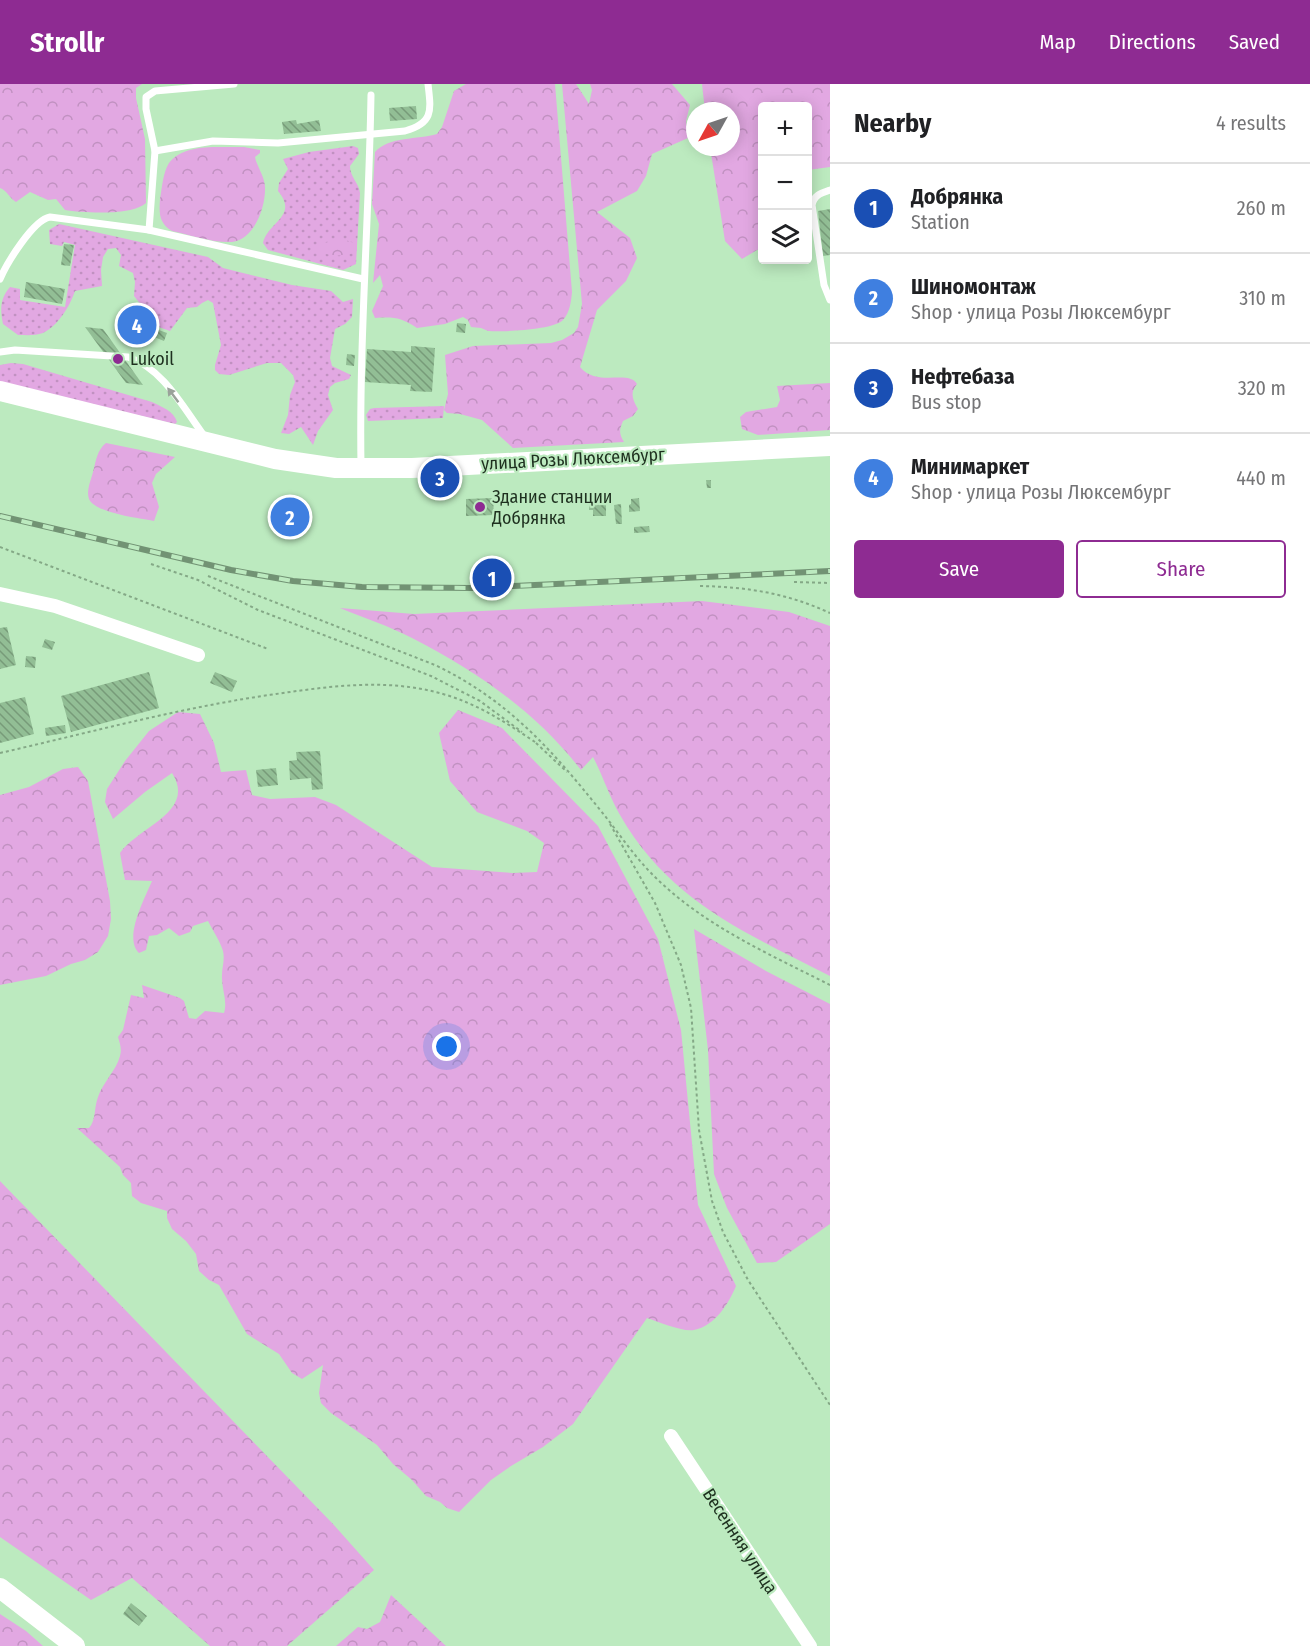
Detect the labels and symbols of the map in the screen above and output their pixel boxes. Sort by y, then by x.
north arrow [686,102,740,156]
pin: 4 [118,302,156,348]
place label: Lukoil [130,348,174,370]
marker: Lukoil [111,352,125,366]
one-way arrow [168,387,180,402]
street label: улица Розы Люксембург [481,443,666,475]
pin: 3 [420,456,460,500]
place label: Здание станции Добрянка [491,486,612,529]
pin: 2 [270,494,310,540]
marker: Здание станции Добрянка [473,500,487,514]
pin: 1 [472,556,512,600]
your location [432,1032,461,1061]
street label: Весенняя улица [698,1484,782,1598]

